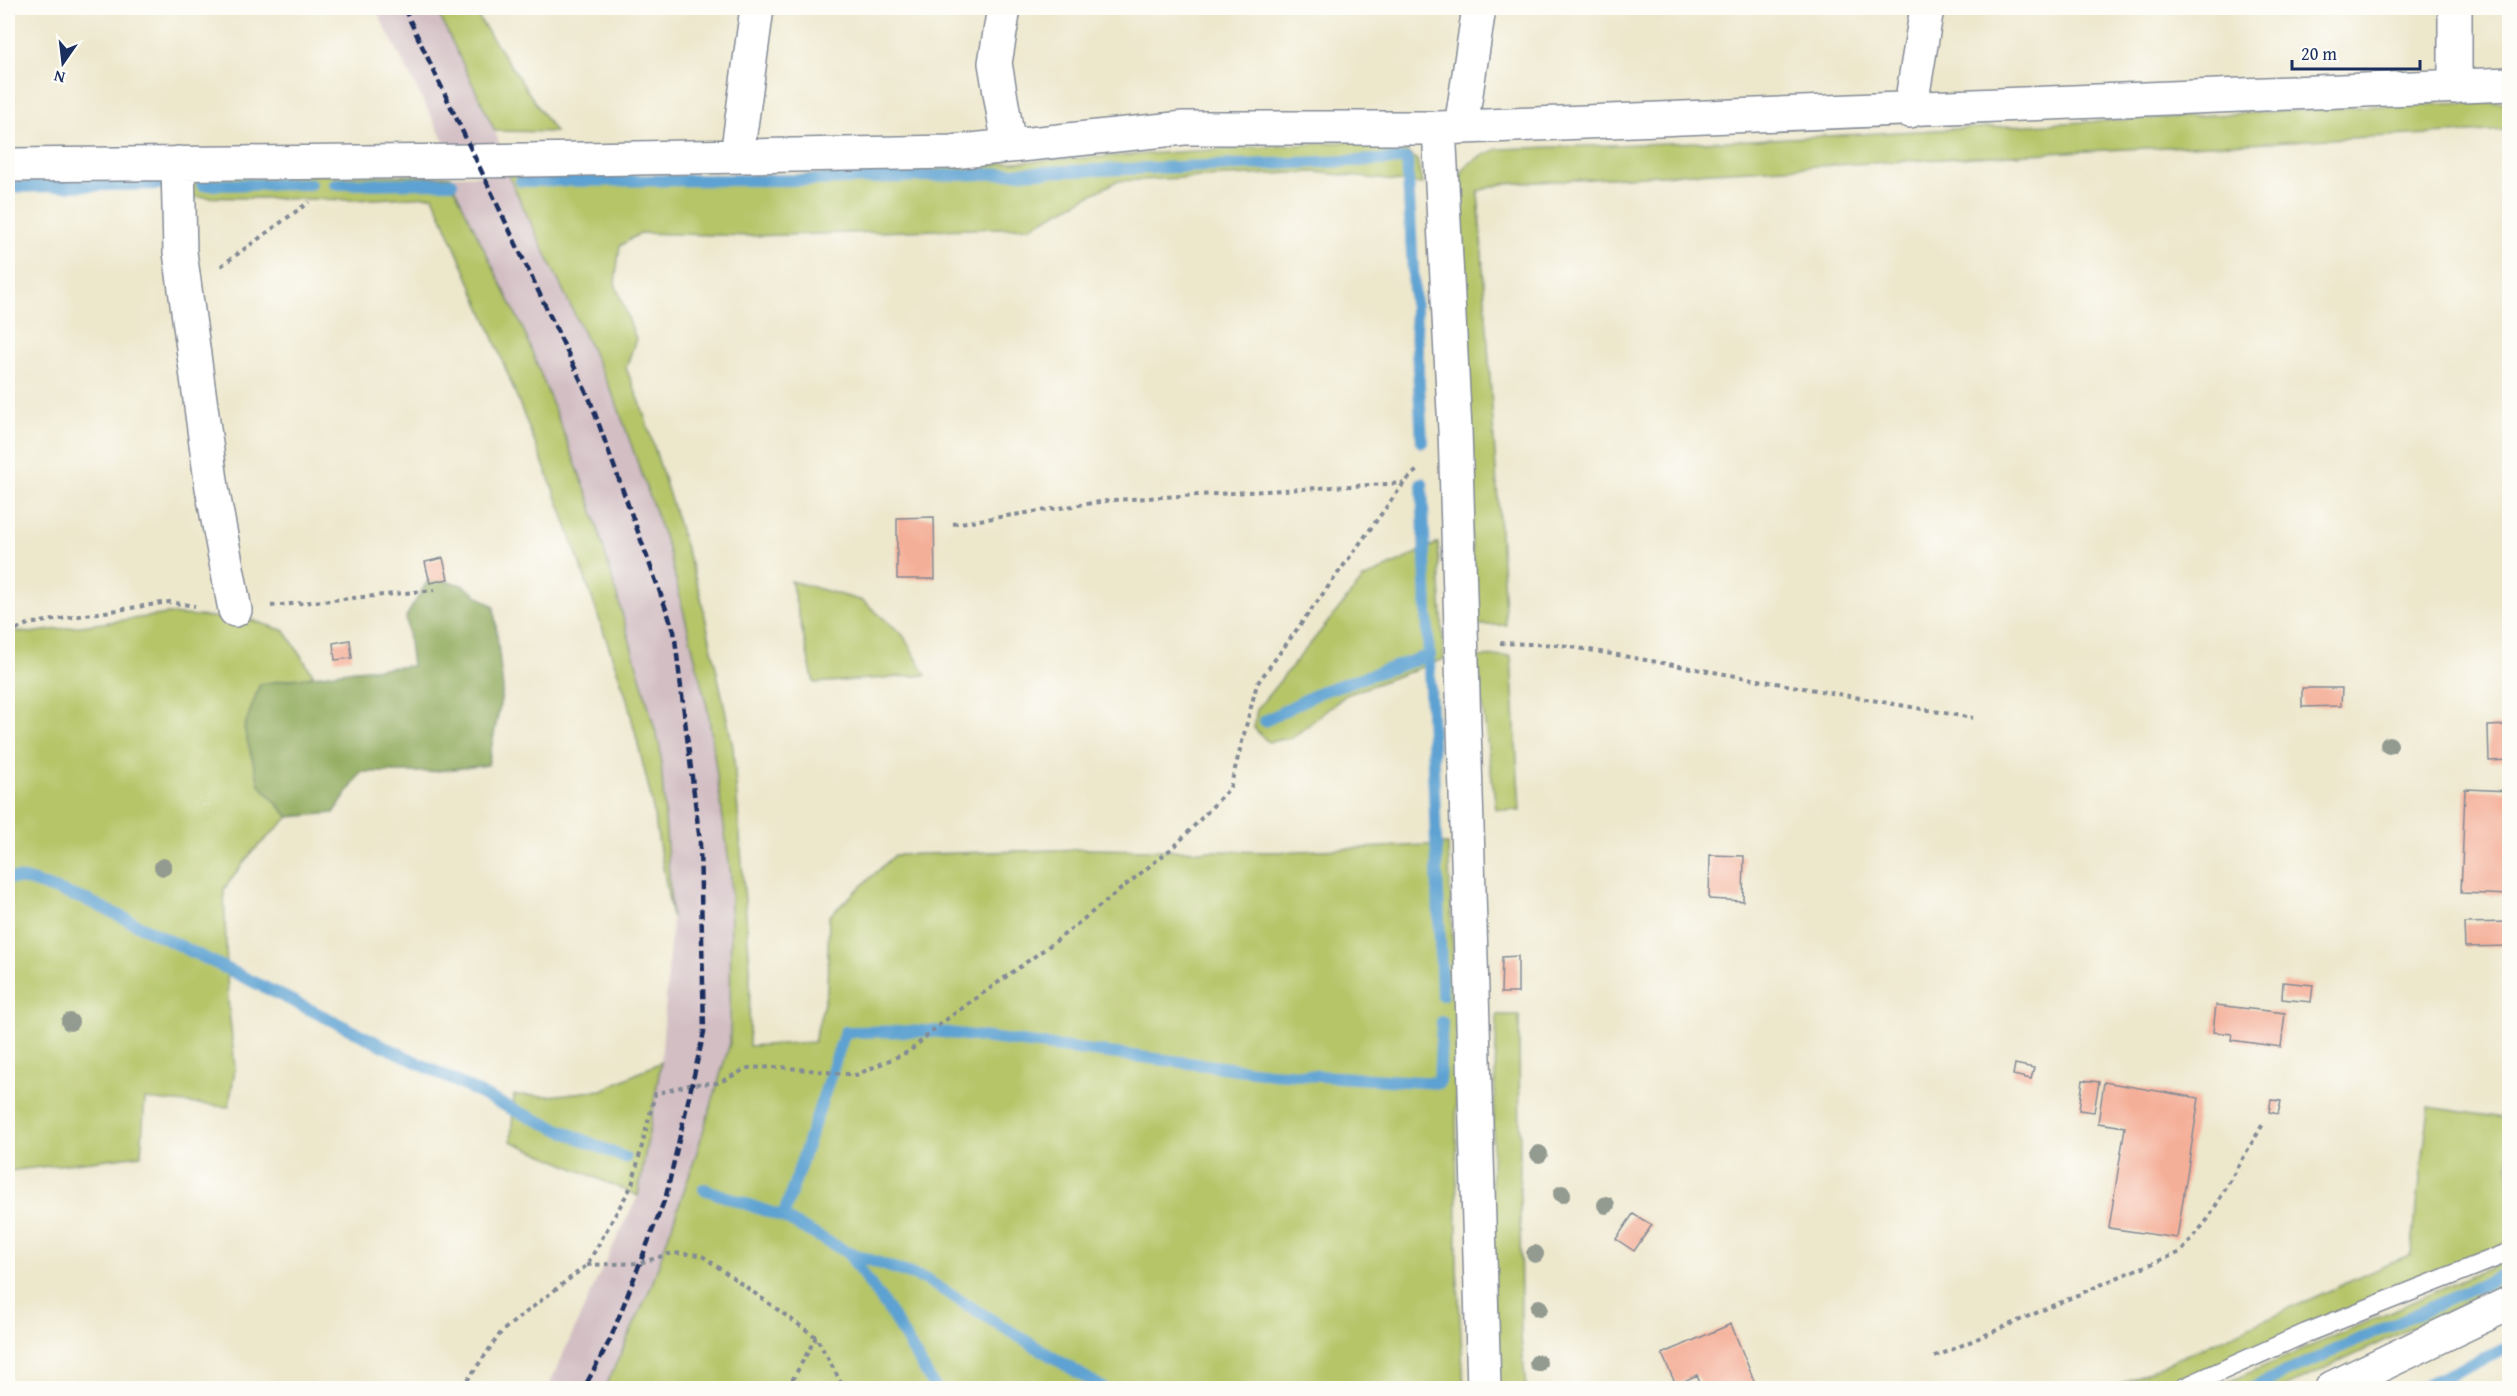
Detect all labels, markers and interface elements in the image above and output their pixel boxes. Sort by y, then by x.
north arrow [33,33,93,93]
scale bar [2292,33,2420,71]
text: 20 m [2301,40,2337,67]
text: N [51,65,67,90]

